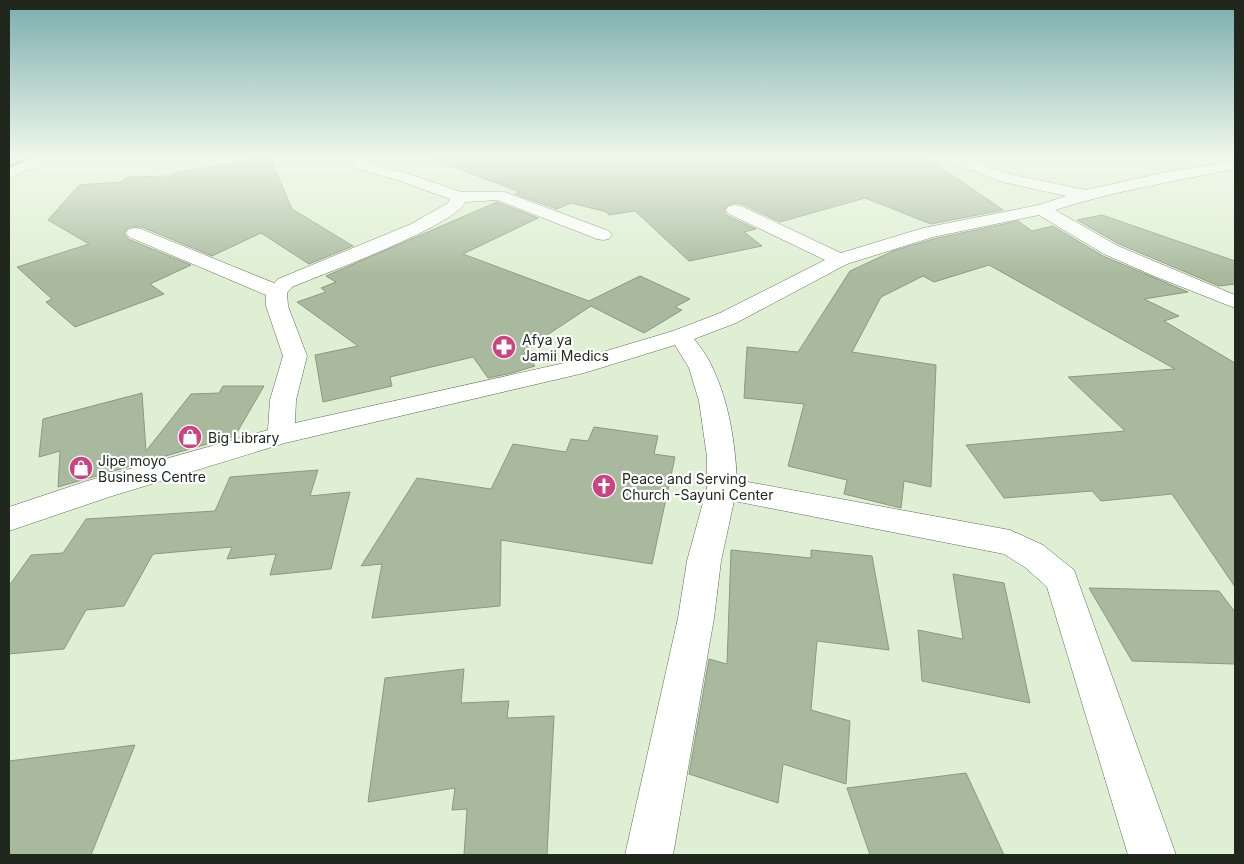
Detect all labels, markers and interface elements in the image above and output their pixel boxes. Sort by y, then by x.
place label: Afya ya Jamii Medics [522,331,609,364]
pharmacy icon: Afya ya Jamii Medics [491,334,517,360]
shop icon: Big Library [177,424,203,450]
place label: Big Library [208,429,280,446]
place label: Jipe moyo Business Centre [98,452,206,485]
shop icon: Jipe moyo Business Centre [68,455,94,481]
place label: Peace and Serving Church -Sayuni Center [622,470,773,503]
church icon: Peace and Serving Church -Sayuni Center [591,473,617,499]

